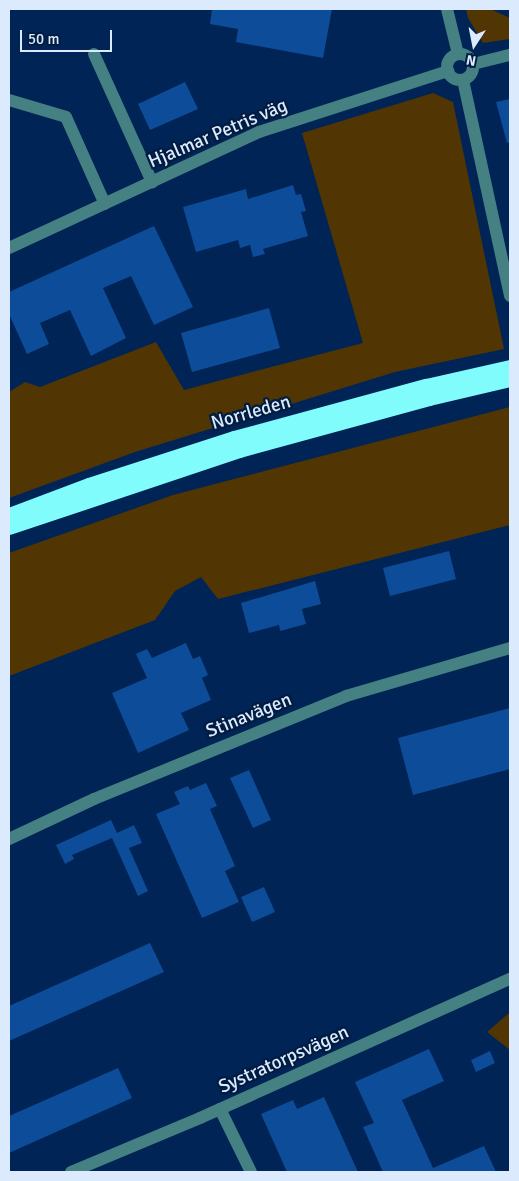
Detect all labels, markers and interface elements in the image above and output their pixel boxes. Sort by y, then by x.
scale bar [22,20,115,52]
north arrow [449,20,499,70]
text: 50 m [28,30,59,48]
text: N [465,51,477,69]
street label: Hjalmar Petris väg [145,94,291,174]
street label: Norrleden [209,391,293,435]
street label: Stinavägen [203,689,295,743]
street label: Systratorpsvägen [215,1021,353,1099]

